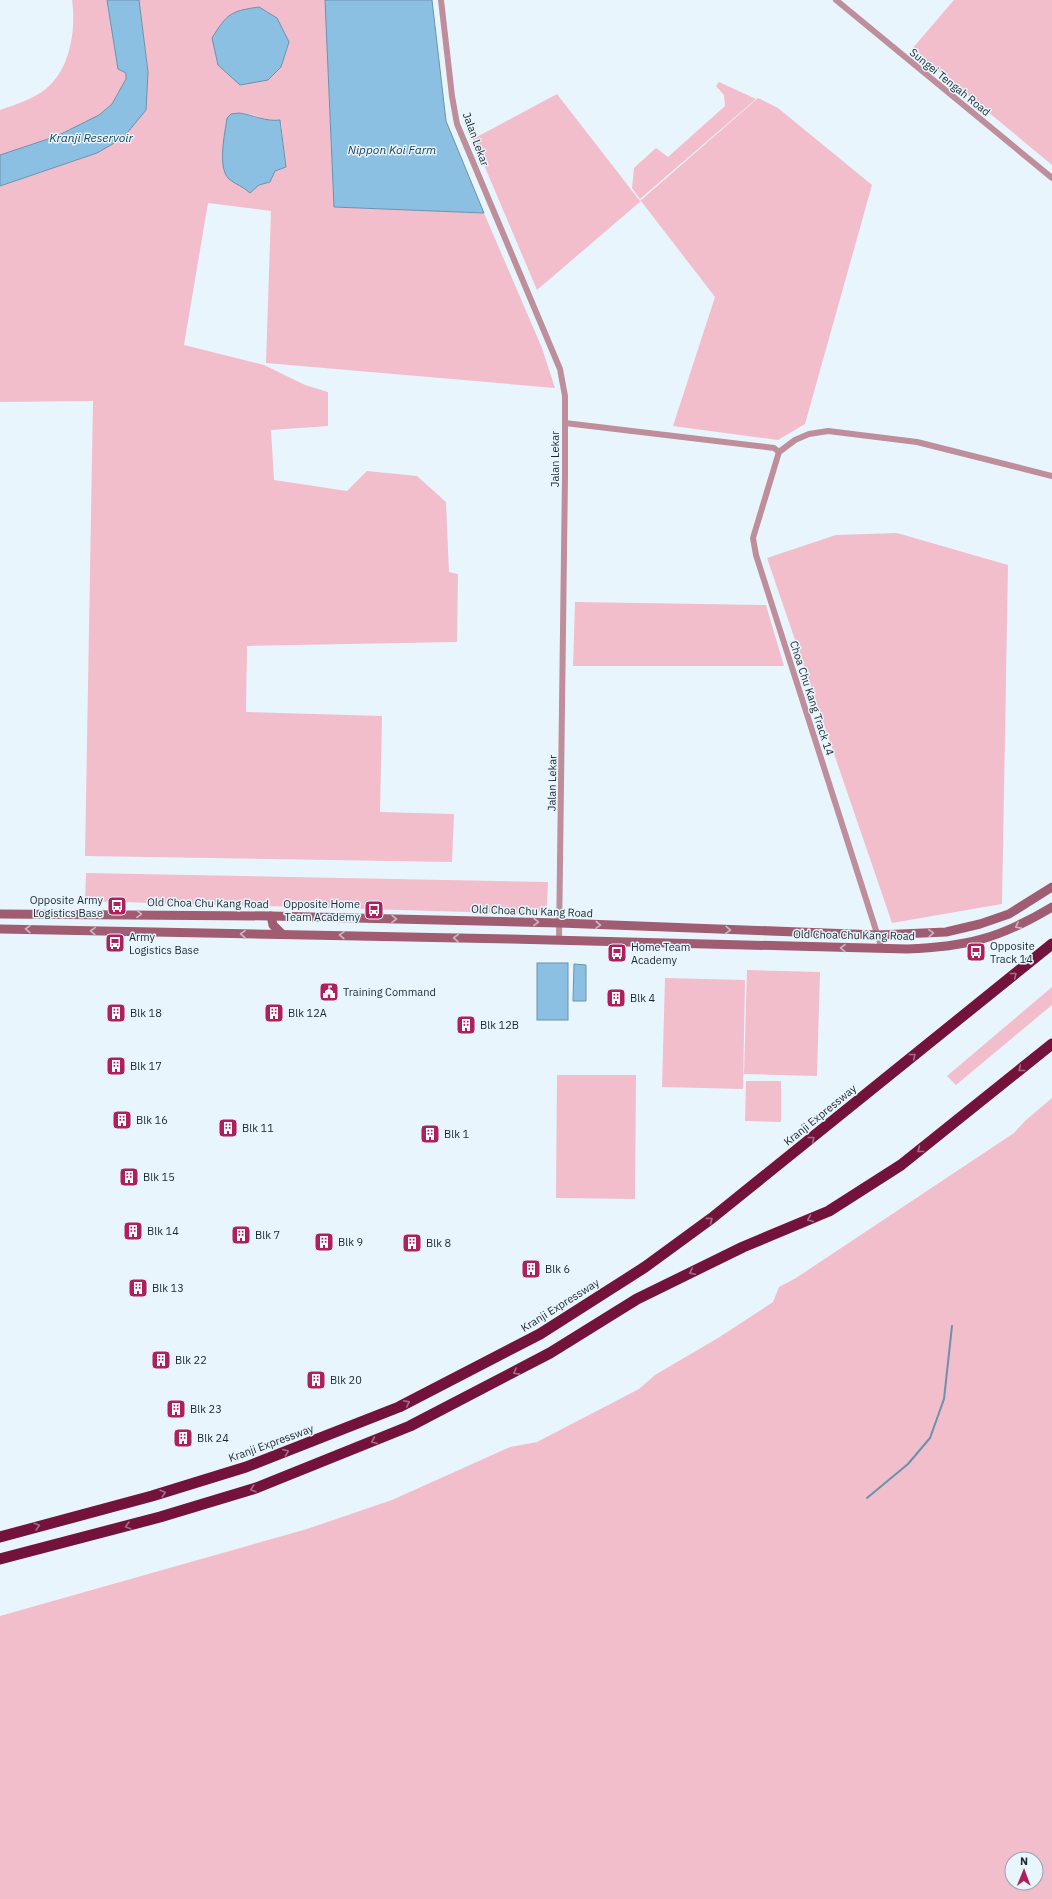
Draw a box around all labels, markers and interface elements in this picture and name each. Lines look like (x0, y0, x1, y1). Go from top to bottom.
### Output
street label: Sungei Tengah Road (907, 45, 993, 119)
street label: Jalan Lekar (460, 110, 492, 168)
water label: Kranji Reservoir (49, 130, 133, 145)
water label: Nippon Koi Farm (348, 142, 436, 157)
street label: Jalan Lekar (548, 431, 562, 487)
street label: Choa Chu Kang Track 14 (787, 639, 837, 757)
street label: Jalan Lekar (545, 755, 559, 811)
place label: Opposite Army Logistics Base (30, 893, 104, 920)
bus stop icon: Opposite Army Logistics Base (106, 895, 128, 917)
street label: Old Choa Chu Kang Road (147, 895, 269, 911)
place label: Opposite Home Team Academy (283, 897, 361, 924)
bus stop icon: Opposite Home Team Academy (363, 899, 385, 921)
street label: Old Choa Chu Kang Road (471, 902, 593, 920)
one-way arrow (136, 910, 142, 918)
one-way arrow (391, 915, 397, 923)
one-way arrow (533, 918, 539, 927)
one-way arrow (595, 921, 601, 930)
one-way arrow (1015, 922, 1022, 929)
one-way arrow (25, 925, 31, 934)
one-way arrow (725, 926, 731, 935)
one-way arrow (90, 927, 96, 935)
street label: Old Choa Chu Kang Road (793, 927, 915, 943)
one-way arrow (928, 928, 934, 937)
one-way arrow (240, 929, 246, 938)
place label: Army Logistics Base (129, 930, 199, 957)
one-way arrow (339, 931, 345, 940)
bus stop icon: Army Logistics Base (104, 932, 126, 954)
one-way arrow (453, 934, 459, 942)
place label: Opposite Track 14 (990, 939, 1035, 966)
place label: Home Team Academy (631, 940, 690, 967)
bus stop icon: Opposite Track 14 (965, 941, 987, 963)
bus stop icon: Home Team Academy (606, 942, 628, 964)
one-way arrow (840, 943, 846, 952)
one-way arrow (1010, 972, 1017, 979)
public building icon: Training Command (318, 981, 340, 1003)
place label: Training Command (343, 985, 436, 999)
building icon: Blk 4 (605, 987, 627, 1009)
place label: Blk 4 (630, 991, 656, 1005)
building icon: Blk 18 (105, 1002, 127, 1024)
building icon: Blk 12A (263, 1002, 285, 1024)
place label: Blk 18 (130, 1006, 162, 1020)
place label: Blk 12A (288, 1006, 327, 1020)
building icon: Blk 12B (455, 1014, 477, 1036)
place label: Blk 12B (480, 1018, 519, 1032)
one-way arrow (908, 1054, 915, 1061)
building icon: Blk 17 (105, 1055, 127, 1077)
place label: Blk 17 (130, 1059, 162, 1073)
one-way arrow (1019, 1064, 1026, 1071)
street label: Kranji Expressway (781, 1081, 860, 1149)
building icon: Blk 16 (111, 1109, 133, 1131)
place label: Blk 16 (136, 1113, 168, 1127)
building icon: Blk 11 (217, 1117, 239, 1139)
place label: Blk 11 (242, 1121, 274, 1135)
building icon: Blk 1 (419, 1123, 441, 1145)
place label: Blk 1 (444, 1127, 470, 1141)
one-way arrow (807, 1136, 815, 1143)
one-way arrow (917, 1145, 924, 1152)
building icon: Blk 15 (118, 1166, 140, 1188)
place label: Blk 15 (143, 1170, 175, 1184)
one-way arrow (807, 1214, 814, 1222)
one-way arrow (706, 1217, 713, 1224)
building icon: Blk 14 (122, 1220, 144, 1242)
place label: Blk 14 (147, 1224, 179, 1238)
building icon: Blk 7 (230, 1224, 252, 1246)
place label: Blk 7 (255, 1228, 280, 1242)
building icon: Blk 9 (313, 1231, 335, 1253)
building icon: Blk 8 (401, 1232, 423, 1254)
place label: Blk 9 (338, 1235, 363, 1249)
place label: Blk 8 (426, 1236, 451, 1250)
building icon: Blk 6 (520, 1258, 542, 1280)
place label: Blk 6 (545, 1262, 570, 1276)
one-way arrow (688, 1267, 696, 1275)
street label: Kranji Expressway (518, 1275, 602, 1335)
building icon: Blk 13 (127, 1277, 149, 1299)
place label: Blk 13 (152, 1281, 184, 1295)
building icon: Blk 22 (150, 1349, 172, 1371)
place label: Blk 22 (175, 1353, 207, 1367)
one-way arrow (512, 1367, 520, 1374)
building icon: Blk 20 (305, 1369, 327, 1391)
place label: Blk 20 (330, 1373, 362, 1387)
building icon: Blk 23 (165, 1398, 187, 1420)
one-way arrow (402, 1400, 410, 1408)
place label: Blk 23 (190, 1402, 222, 1416)
street label: Kranji Expressway (226, 1421, 316, 1465)
building icon: Blk 24 (172, 1427, 194, 1449)
place label: Blk 24 (197, 1431, 229, 1445)
one-way arrow (370, 1436, 378, 1444)
one-way arrow (283, 1448, 290, 1456)
one-way arrow (249, 1484, 256, 1493)
one-way arrow (159, 1489, 166, 1498)
one-way arrow (125, 1521, 132, 1530)
one-way arrow (34, 1523, 41, 1531)
north arrow (1004, 1851, 1044, 1891)
text: N (1020, 1854, 1028, 1868)

